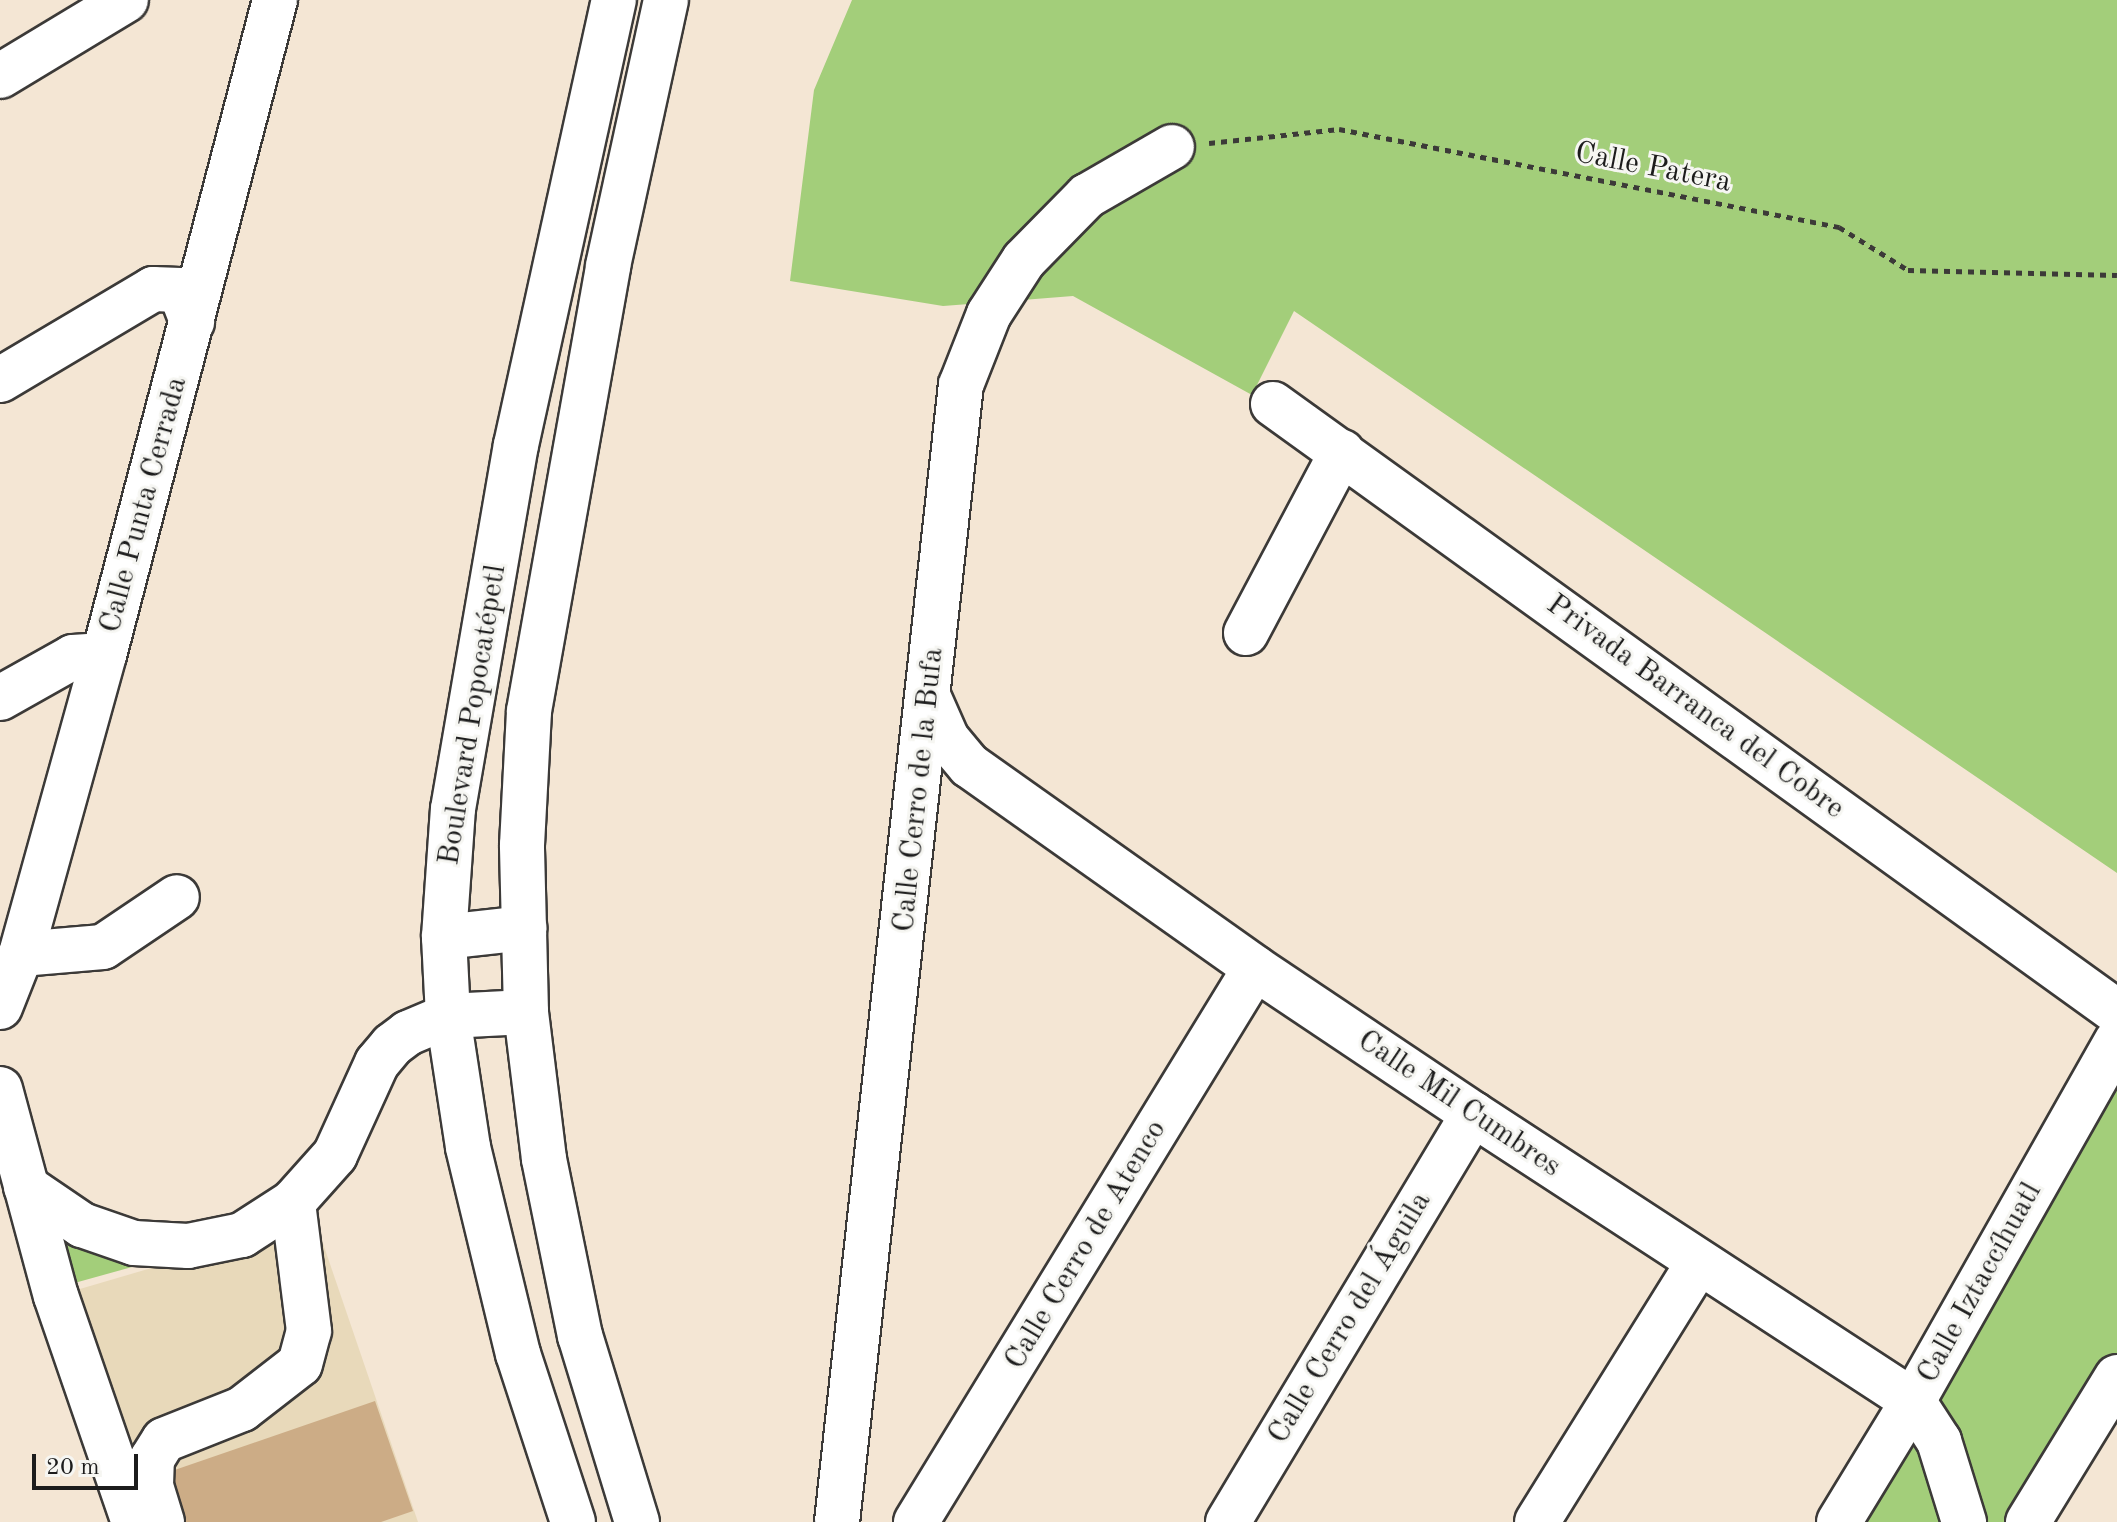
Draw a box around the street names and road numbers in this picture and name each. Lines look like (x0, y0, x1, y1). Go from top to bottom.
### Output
street label: Calle Patera (1572, 135, 1734, 201)
street label: Calle Punta Cerrada (93, 373, 195, 637)
street label: Boulevard Popocatépetl (431, 562, 515, 868)
street label: Privada Barranca del Cobre (1539, 587, 1851, 827)
street label: Calle Cerro de la Bufa (886, 646, 952, 934)
street label: Calle Mil Cumbres (1350, 1023, 1568, 1185)
street label: Calle Cerro de Atenco (997, 1114, 1175, 1376)
street label: Calle Iztaccíhuatl (1910, 1176, 2050, 1390)
street label: Calle Cerro del Águila (1261, 1186, 1439, 1450)

